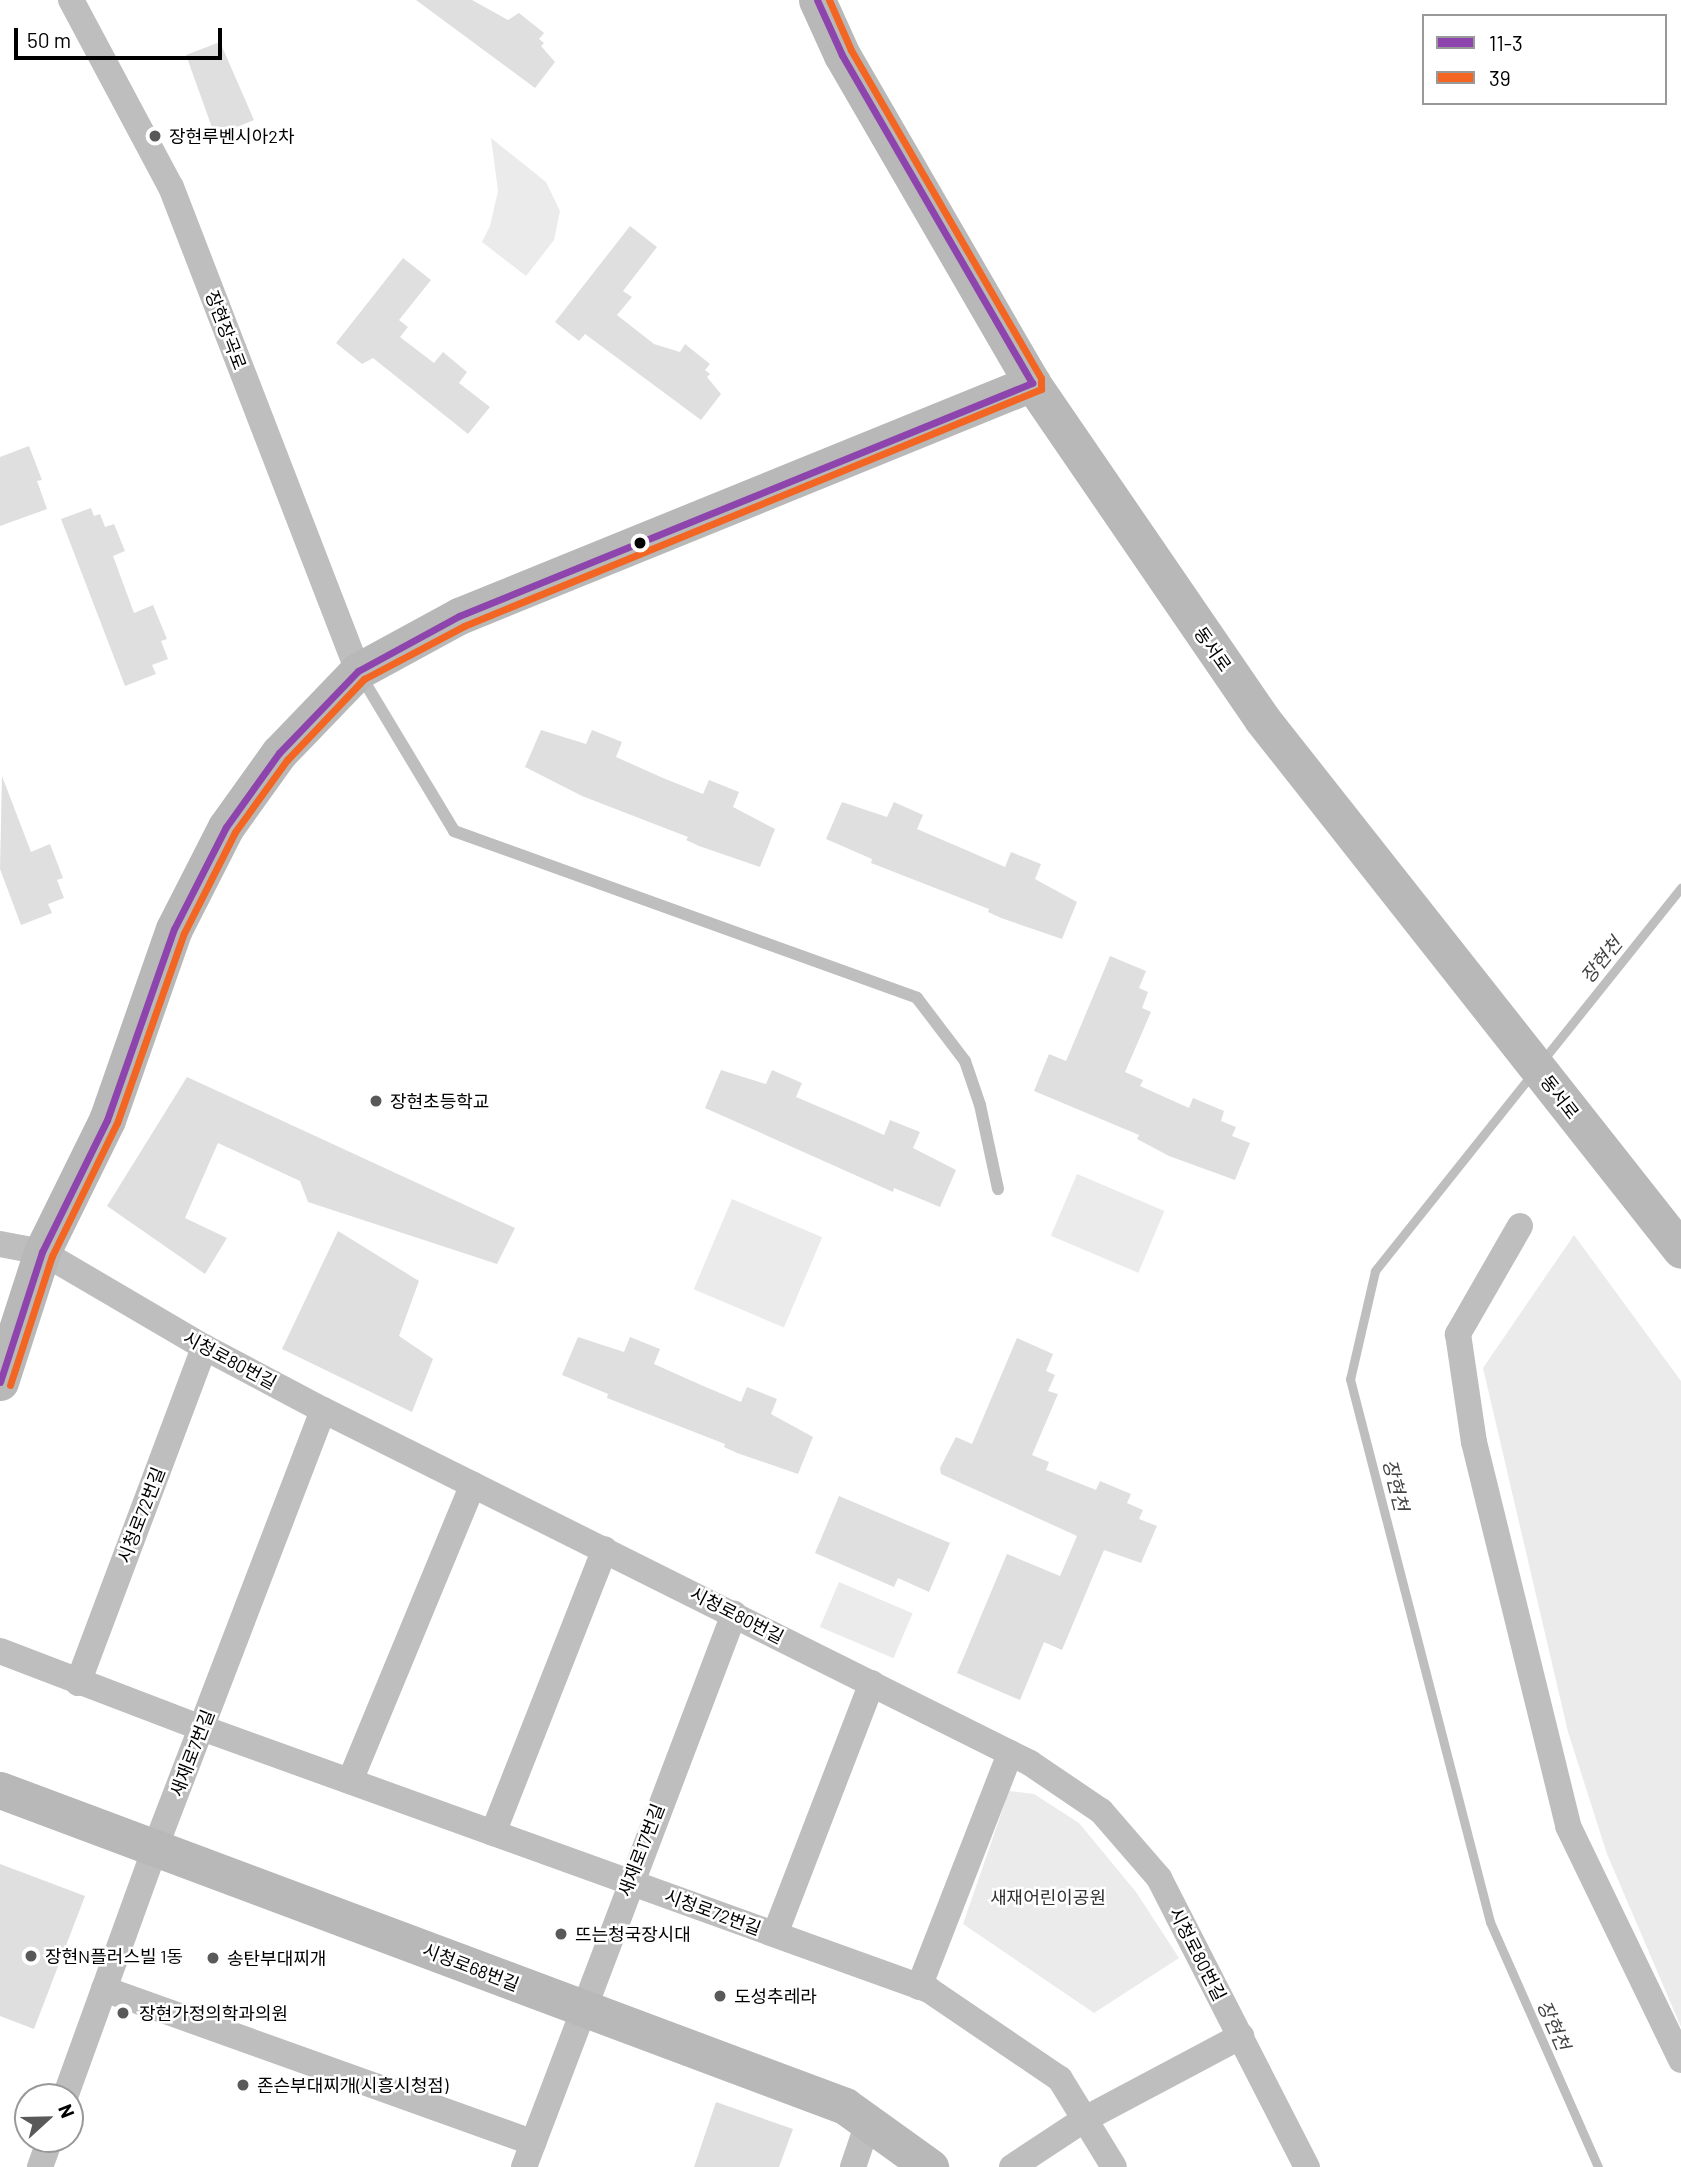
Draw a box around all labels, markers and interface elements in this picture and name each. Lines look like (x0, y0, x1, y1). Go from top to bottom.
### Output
scale bar (18, 14, 226, 58)
legend (1422, 14, 1667, 105)
text: 50 m (27, 27, 71, 52)
text: 11-3 (1489, 30, 1523, 55)
text: 39 (1489, 65, 1511, 90)
place label: 장현루벤시아2차 (169, 125, 295, 147)
marker: 장현루벤시아2차 (147, 128, 163, 144)
street label: 장현장곡로 (201, 287, 251, 373)
unlabelled marker (633, 536, 647, 550)
street label: 동서로 (1190, 622, 1236, 676)
water label: 장현천 (1576, 932, 1626, 988)
street label: 동서로 (1536, 1071, 1584, 1123)
place label: 장현초등학교 (390, 1090, 489, 1112)
marker: 장현초등학교 (368, 1093, 384, 1109)
street label: 시청로80번길 (180, 1326, 280, 1394)
water label: 장현천 (1379, 1457, 1413, 1513)
street label: 시청로72번길 (113, 1464, 169, 1566)
street label: 시청로80번길 (687, 1582, 787, 1648)
street label: 새재로7번길 (166, 1707, 218, 1799)
street label: 새재로17번길 (613, 1801, 669, 1899)
street label: 시청로72번길 (662, 1885, 764, 1939)
park label: 새재어린이공원 (990, 1886, 1106, 1908)
street label: 시청로80번길 (1165, 1904, 1231, 2004)
place label: 뜨는청국장시대 (575, 1923, 691, 1945)
marker: 뜨는청국장시대 (553, 1926, 569, 1942)
street label: 시청로68번길 (420, 1939, 522, 1995)
place label: 장현N플러스빌 1동 (45, 1945, 183, 1967)
place label: 송탄부대찌개 (227, 1947, 326, 1969)
marker: 장현N플러스빌 1동 (23, 1948, 39, 1964)
marker: 송탄부대찌개 (205, 1950, 221, 1966)
place label: 도성추레라 (734, 1985, 817, 2007)
marker: 도성추레라 (712, 1988, 728, 2004)
water label: 장현천 (1533, 1996, 1575, 2054)
place label: 장현가정의학과의원 (139, 2002, 288, 2024)
marker: 장현가정의학과의원 (113, 2003, 133, 2023)
place label: 존슨부대찌개(시흥시청점) (257, 2074, 449, 2096)
marker: 존슨부대찌개(시흥시청점) (235, 2077, 251, 2093)
north arrow (14, 2083, 84, 2153)
text: N (54, 2101, 80, 2121)

